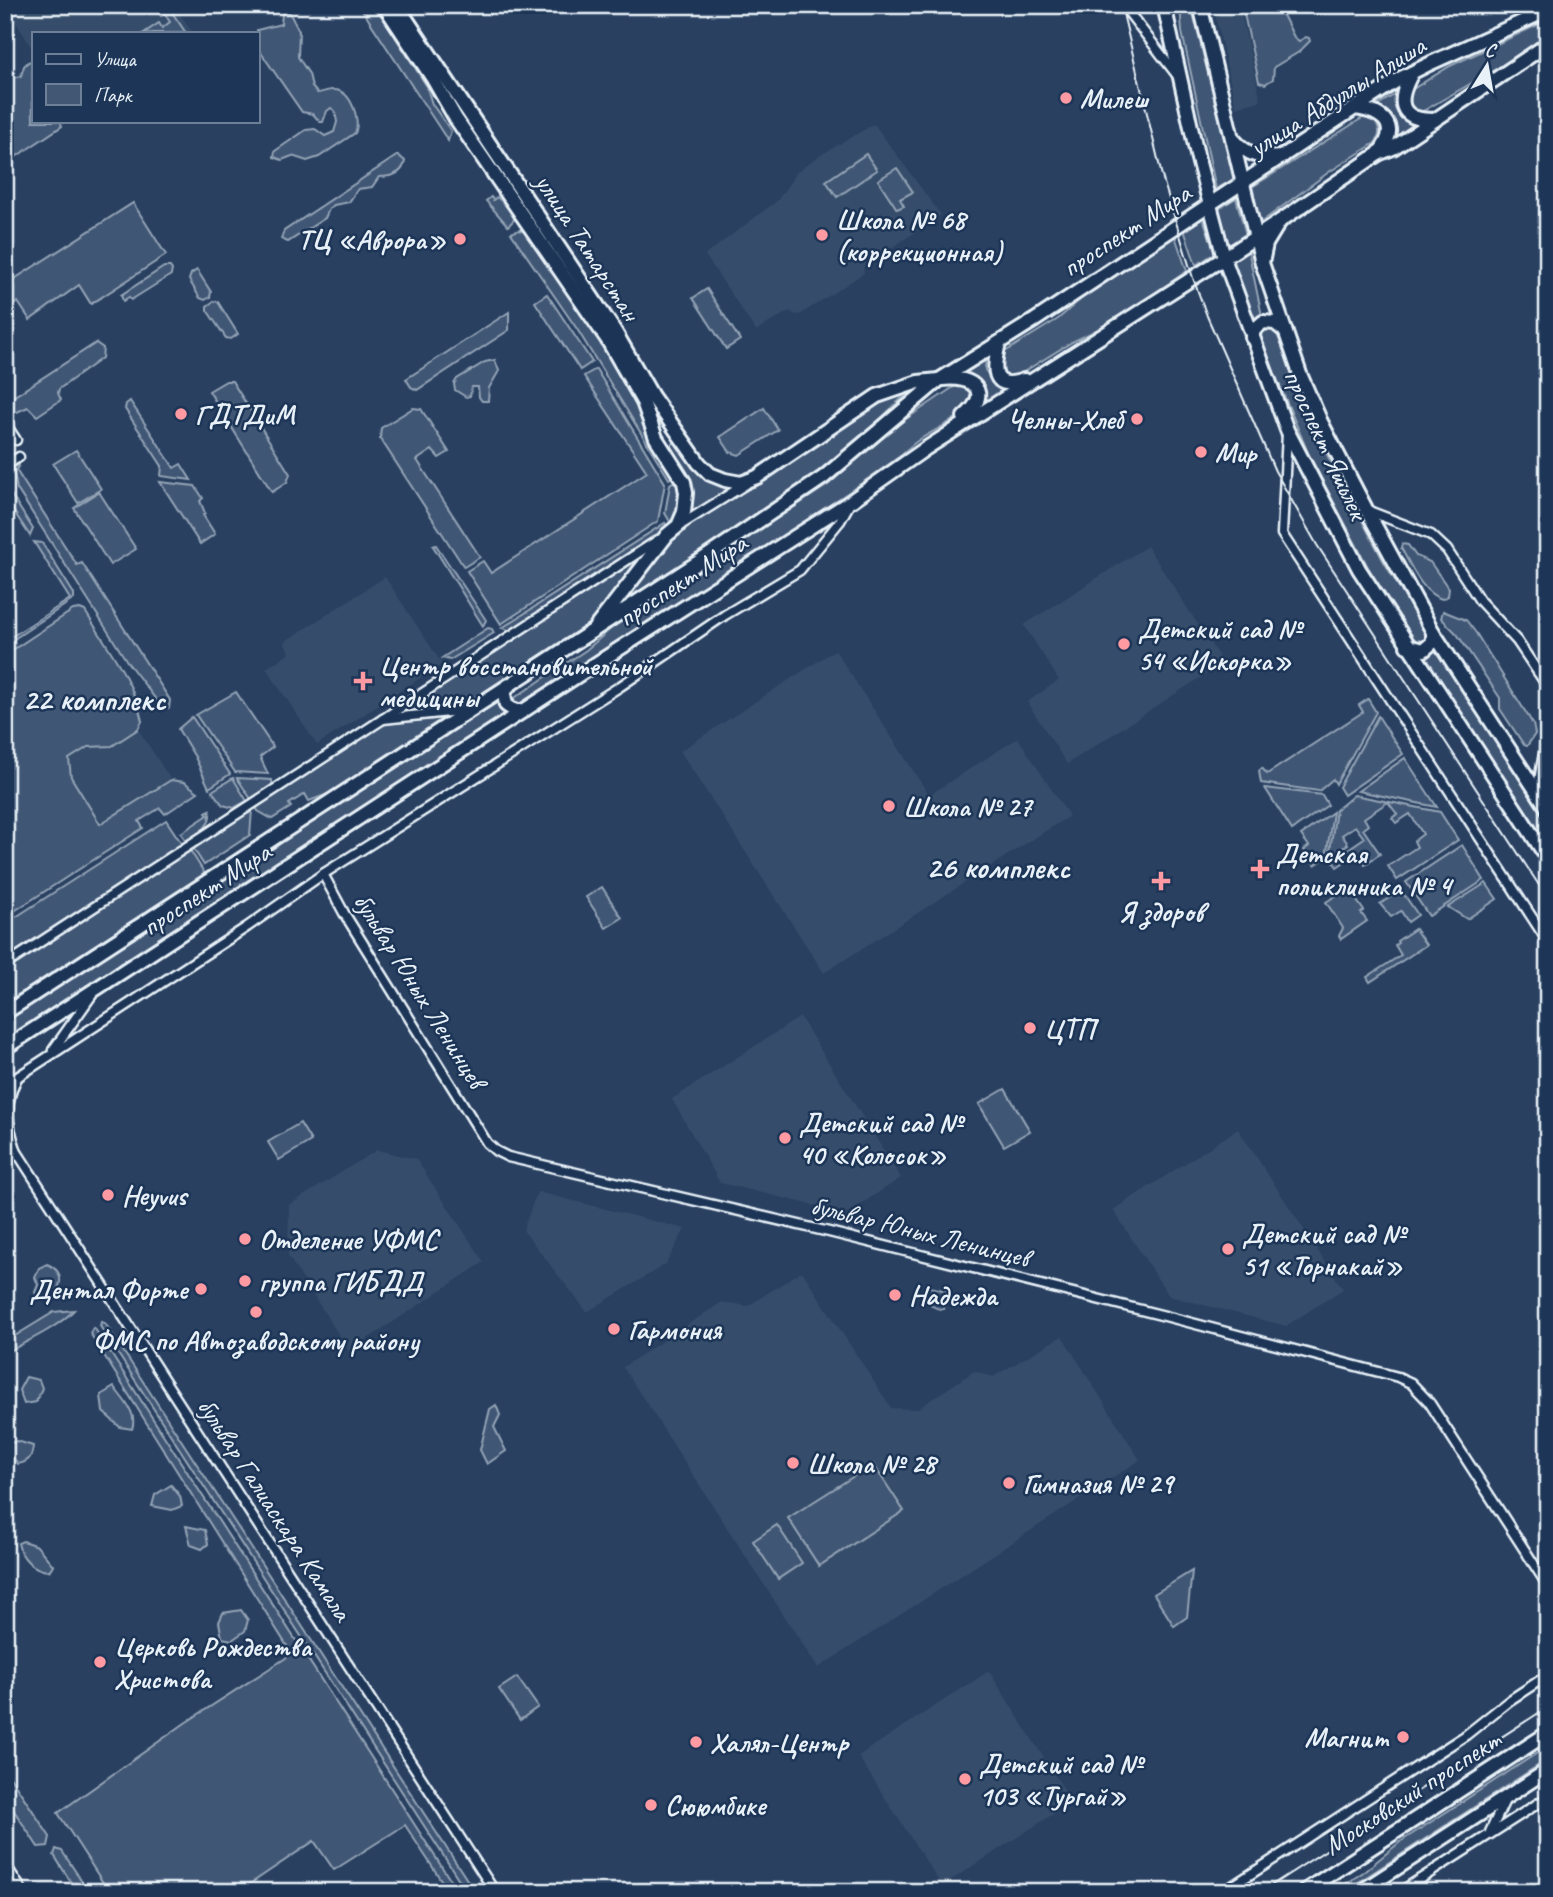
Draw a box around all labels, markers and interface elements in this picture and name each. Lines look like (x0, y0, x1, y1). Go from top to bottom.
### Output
street label: улица Абдуллы Алиша (1241, 27, 1433, 165)
legend (32, 32, 259, 122)
north arrow (1452, 32, 1522, 102)
text: С (1483, 38, 1500, 63)
text: Улица (94, 46, 137, 72)
place label: Милеш (1080, 81, 1150, 116)
text: Парк (94, 82, 134, 108)
marker: Милеш (1058, 90, 1074, 106)
street label: улица Татарстан (526, 165, 650, 329)
street label: проспект Мира (1055, 174, 1199, 285)
place label: Школа № 68 (коррекционная) (836, 202, 1004, 269)
place label: ТЦ «Аврора» (298, 222, 446, 257)
marker: Школа № 68 (коррекционная) (814, 227, 830, 243)
marker: ТЦ «Аврора» (452, 231, 468, 247)
street label: проспект Яшьлек (1276, 363, 1377, 527)
place label: ГДТДиМ (195, 397, 296, 432)
place label: Челны-Хлеб (1007, 402, 1127, 437)
marker: ГДТДиМ (173, 406, 189, 422)
marker: Челны-Хлеб (1129, 411, 1145, 427)
place label: Мир (1215, 435, 1258, 470)
marker: Мир (1193, 444, 1209, 460)
street label: проспект Мира (611, 524, 755, 635)
place label: Детский сад № 54 «Искорка» (1138, 611, 1305, 678)
marker: Детский сад № 54 «Искорка» (1116, 636, 1132, 652)
place label: Центр восстановительной медицины (379, 648, 654, 715)
marker: Центр восстановительной медицины (353, 671, 373, 691)
district label: 22 комплекс (22, 679, 167, 720)
place label: Школа № 27 (903, 789, 1034, 824)
marker: Школа № 27 (881, 798, 897, 814)
street label: проспект Мира (135, 833, 279, 944)
place label: Детская поликлиника № 4 (1276, 836, 1455, 903)
district label: 26 комплекс (926, 847, 1071, 888)
marker: Детская поликлиника № 4 (1250, 859, 1270, 879)
marker: Я здоров (1151, 871, 1171, 891)
street label: бульвар Юных Ленинцев (346, 886, 497, 1098)
place label: Я здоров (1118, 894, 1210, 930)
place label: ЦТП (1044, 1011, 1099, 1046)
marker: ЦТП (1022, 1020, 1038, 1036)
place label: Детский сад № 40 «Колосок» (799, 1105, 966, 1172)
marker: Детский сад № 40 «Колосок» (777, 1130, 793, 1146)
place label: Heyvus (122, 1178, 190, 1213)
marker: Heyvus (100, 1187, 116, 1203)
street label: бульвар Юных Ленинцев (807, 1187, 1038, 1276)
place label: Детский сад № 51 «Торнакай» (1242, 1216, 1409, 1283)
place label: Отделение УФМС (259, 1222, 441, 1257)
marker: Отделение УФМС (237, 1231, 253, 1247)
marker: Детский сад № 51 «Торнакай» (1220, 1241, 1236, 1257)
place label: группа ГИБДД (259, 1264, 425, 1299)
place label: Дентал Форте (29, 1272, 190, 1307)
marker: группа ГИБДД (237, 1273, 253, 1289)
place label: Надежда (909, 1278, 999, 1313)
marker: Дентал Форте (193, 1281, 209, 1297)
marker: Надежда (887, 1287, 903, 1303)
marker: ФМС по Автозаводскому району (248, 1304, 264, 1320)
place label: Гармония (628, 1312, 723, 1347)
marker: Гармония (606, 1321, 622, 1337)
place label: ФМС по Автозаводскому району (93, 1323, 421, 1359)
street label: бульвар Галиаскара Камала (190, 1391, 361, 1629)
place label: Школа № 28 (807, 1446, 939, 1481)
marker: Школа № 28 (785, 1455, 801, 1471)
place label: Гимназия № 29 (1023, 1466, 1176, 1501)
marker: Гимназия № 29 (1001, 1475, 1017, 1491)
place label: Церковь Рождества Христова (114, 1629, 313, 1696)
marker: Церковь Рождества Христова (92, 1654, 108, 1670)
place label: Магнит (1304, 1720, 1390, 1755)
street label: Московский проспект (1317, 1721, 1509, 1862)
place label: Халял-Центр (710, 1725, 851, 1760)
marker: Магнит (1395, 1729, 1411, 1745)
marker: Халял-Центр (688, 1734, 704, 1750)
place label: Детский сад № 103 «Тургай» (979, 1746, 1146, 1813)
marker: Детский сад № 103 «Тургай» (957, 1771, 973, 1787)
place label: Сююмбике (665, 1788, 768, 1823)
marker: Сююмбике (643, 1797, 659, 1813)

